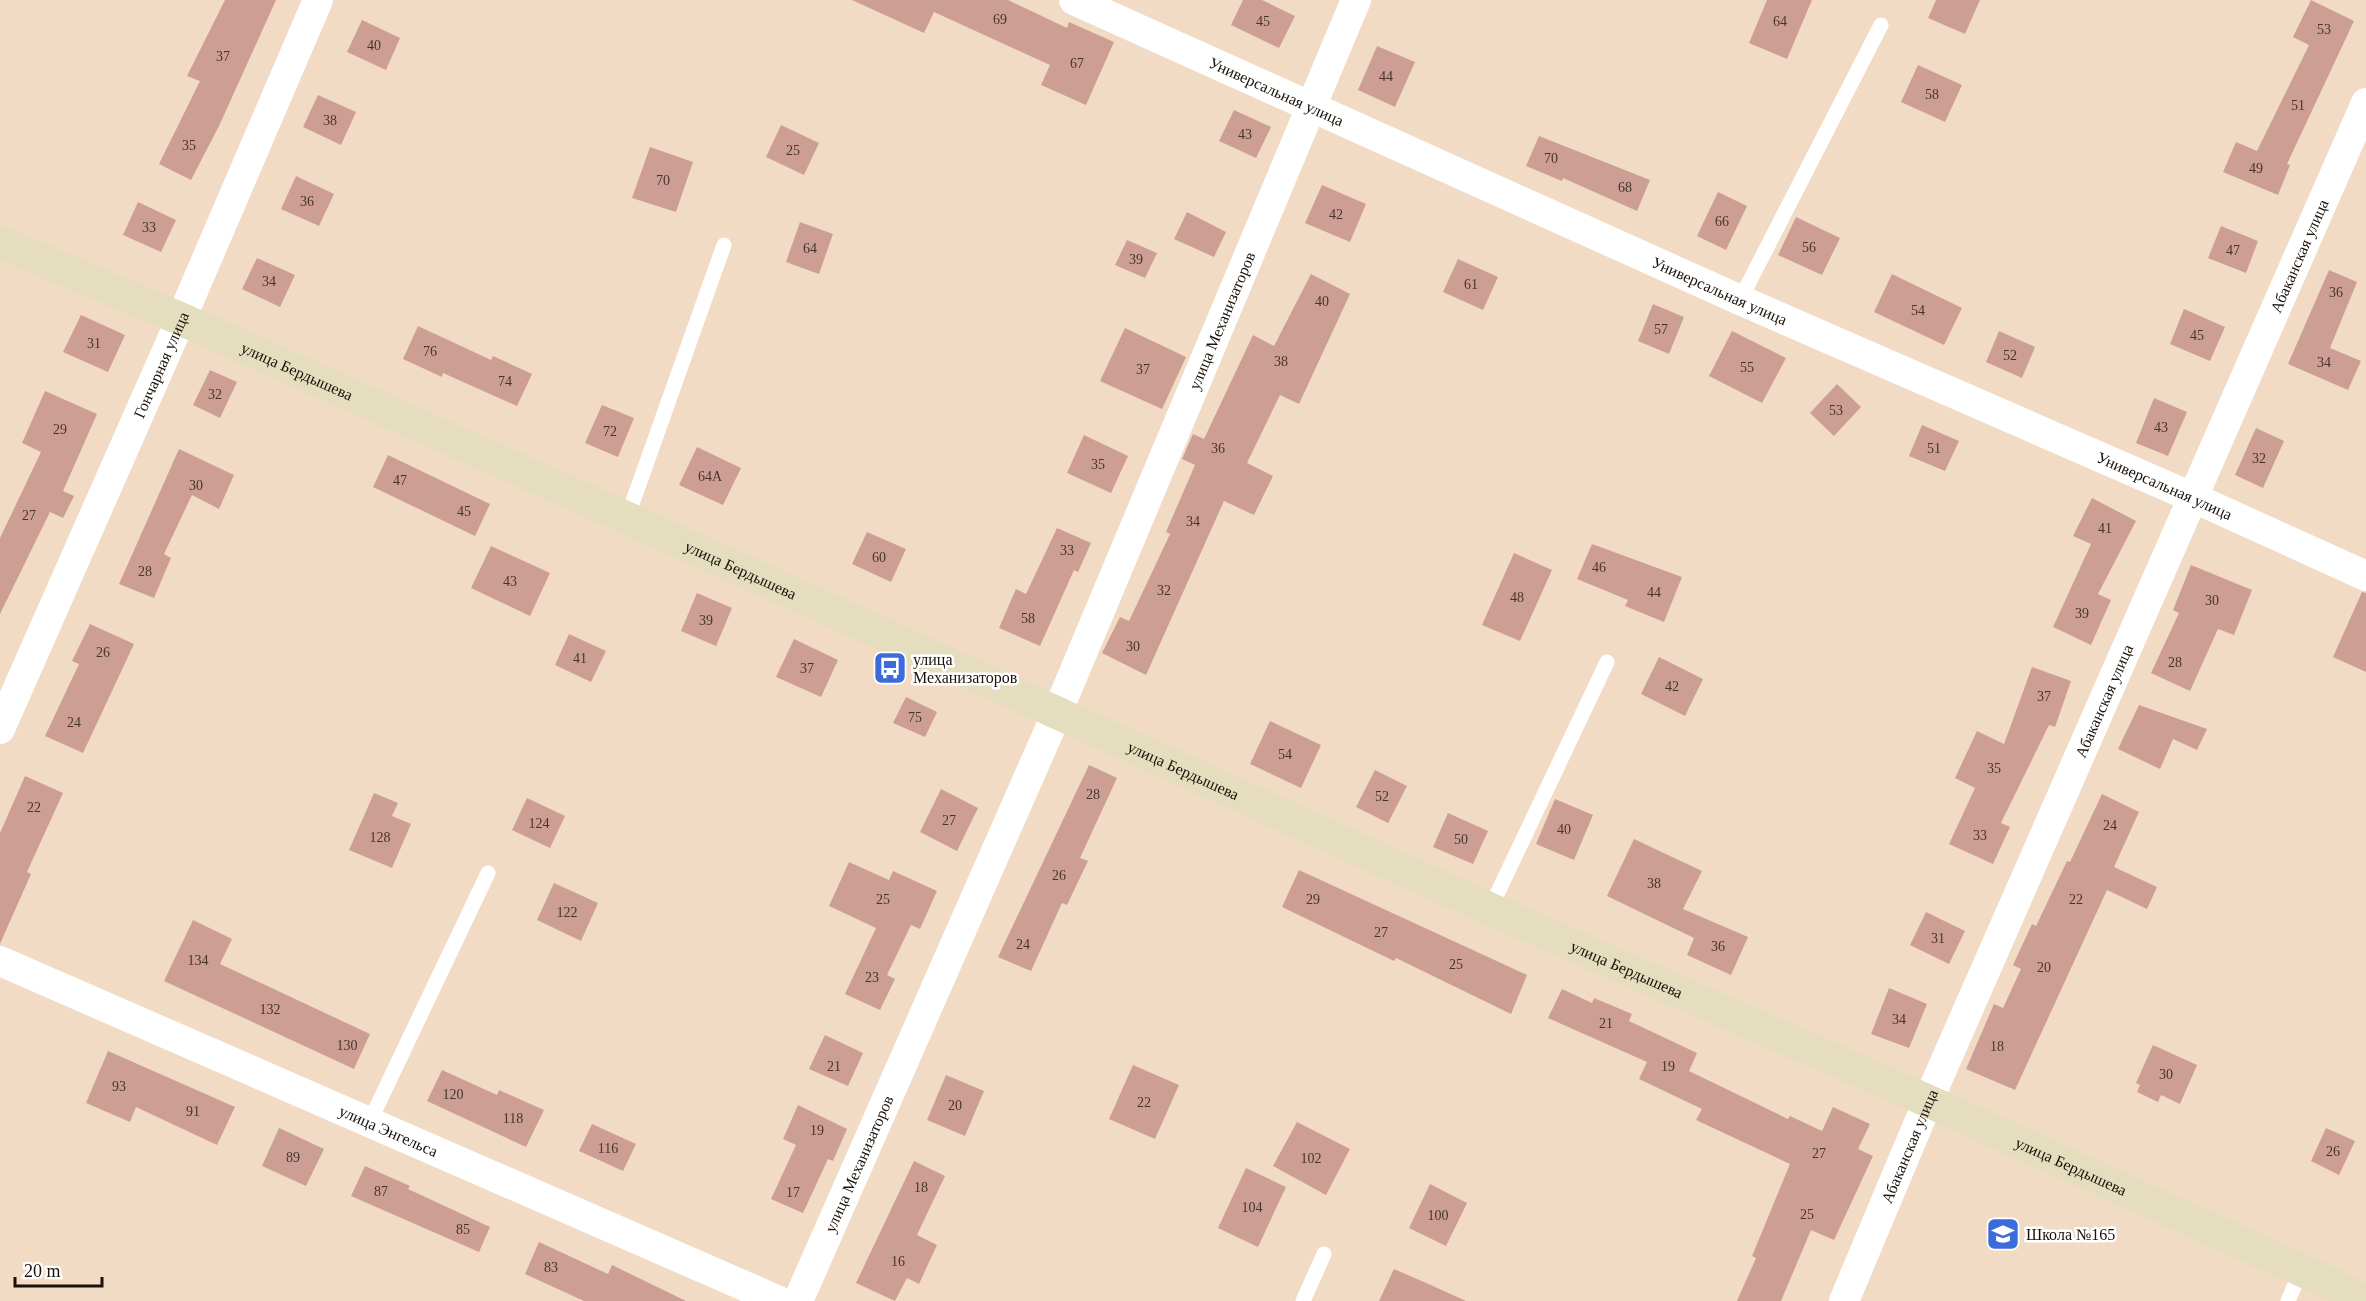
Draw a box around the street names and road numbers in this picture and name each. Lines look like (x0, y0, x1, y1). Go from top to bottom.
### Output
street label: Универсальная улица (1206, 54, 1346, 129)
street label: Абаканская улица (2267, 197, 2332, 315)
street label: улица Механизаторов (1186, 249, 1259, 393)
street label: Универсальная улица (1649, 254, 1790, 328)
street label: Гончарная улица (130, 310, 192, 421)
street label: улица Бердышева (238, 339, 355, 404)
street label: Универсальная улица (2094, 449, 2235, 523)
street label: улица Бердышева (682, 537, 799, 603)
street label: Абаканская улица (2072, 642, 2136, 760)
street label: улица Бердышева (1125, 738, 1242, 803)
street label: улица Бердышева (1568, 938, 1685, 1001)
street label: Абаканская улица (1878, 1087, 1941, 1206)
street label: улица Механизаторов (821, 1092, 897, 1235)
street label: улица Энгельса (336, 1102, 440, 1160)
street label: улица Бердышева (2012, 1134, 2129, 1199)

